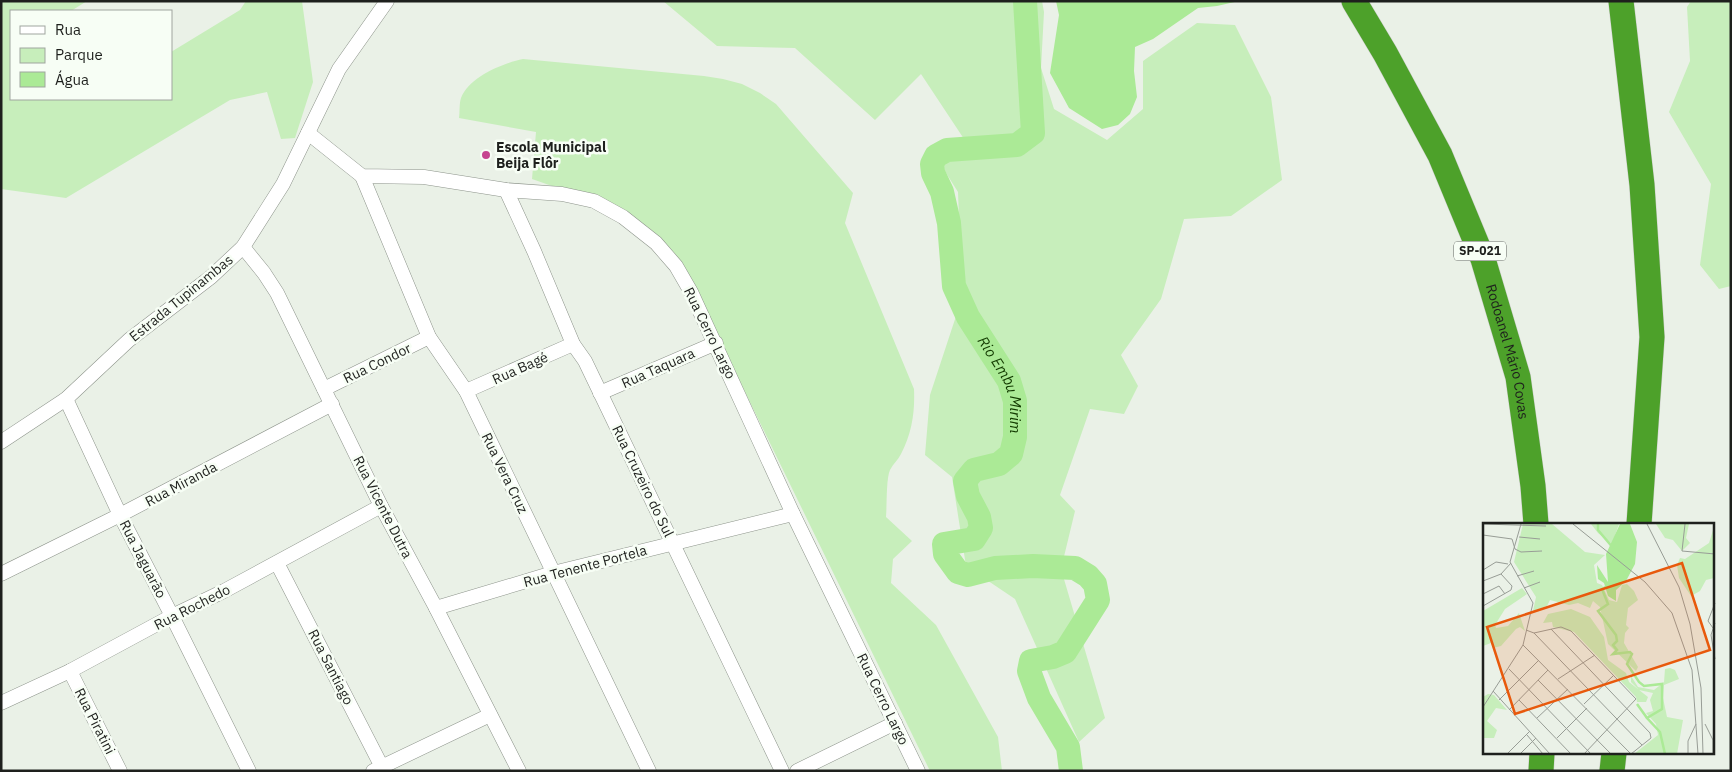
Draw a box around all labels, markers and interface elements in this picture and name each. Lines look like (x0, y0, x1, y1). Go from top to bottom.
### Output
legend (10, 10, 172, 100)
text: Rua (55, 20, 81, 39)
text: Parque (55, 45, 103, 64)
text: Água (55, 70, 89, 89)
place label: Escola Municipal Beija Flôr (496, 138, 606, 172)
marker: Escola Municipal Beija Flôr (480, 149, 492, 161)
road number: SP-021 (1454, 242, 1506, 260)
street label: Estrada Tupinambas (126, 251, 237, 345)
street label: Rodoanel Mário Covas (1482, 282, 1533, 420)
street label: Rua Cerro Largo (680, 284, 740, 382)
water label: Rio Embu Mirim (974, 332, 1025, 434)
street label: Rua Condor (340, 339, 414, 387)
street label: Rua Taquara (619, 344, 698, 392)
street label: Rua Bagé (489, 348, 551, 388)
street label: Rua Cruzeiro do Sul (608, 422, 678, 540)
street label: Rua Vera Cruz (478, 430, 533, 517)
street label: Rua Vicente Dutra (349, 453, 417, 562)
street label: Rua Miranda (142, 457, 220, 510)
street label: Rua Jaguarão (116, 517, 170, 601)
inset map (1483, 523, 1714, 754)
street label: Rua Tenente Portela (521, 541, 649, 591)
street label: Rua Rochedo (151, 580, 233, 634)
street label: Rua Santiago (304, 626, 358, 708)
street label: Rua Cerro Largo (853, 650, 913, 748)
street label: Rua Piratini (71, 685, 119, 757)

